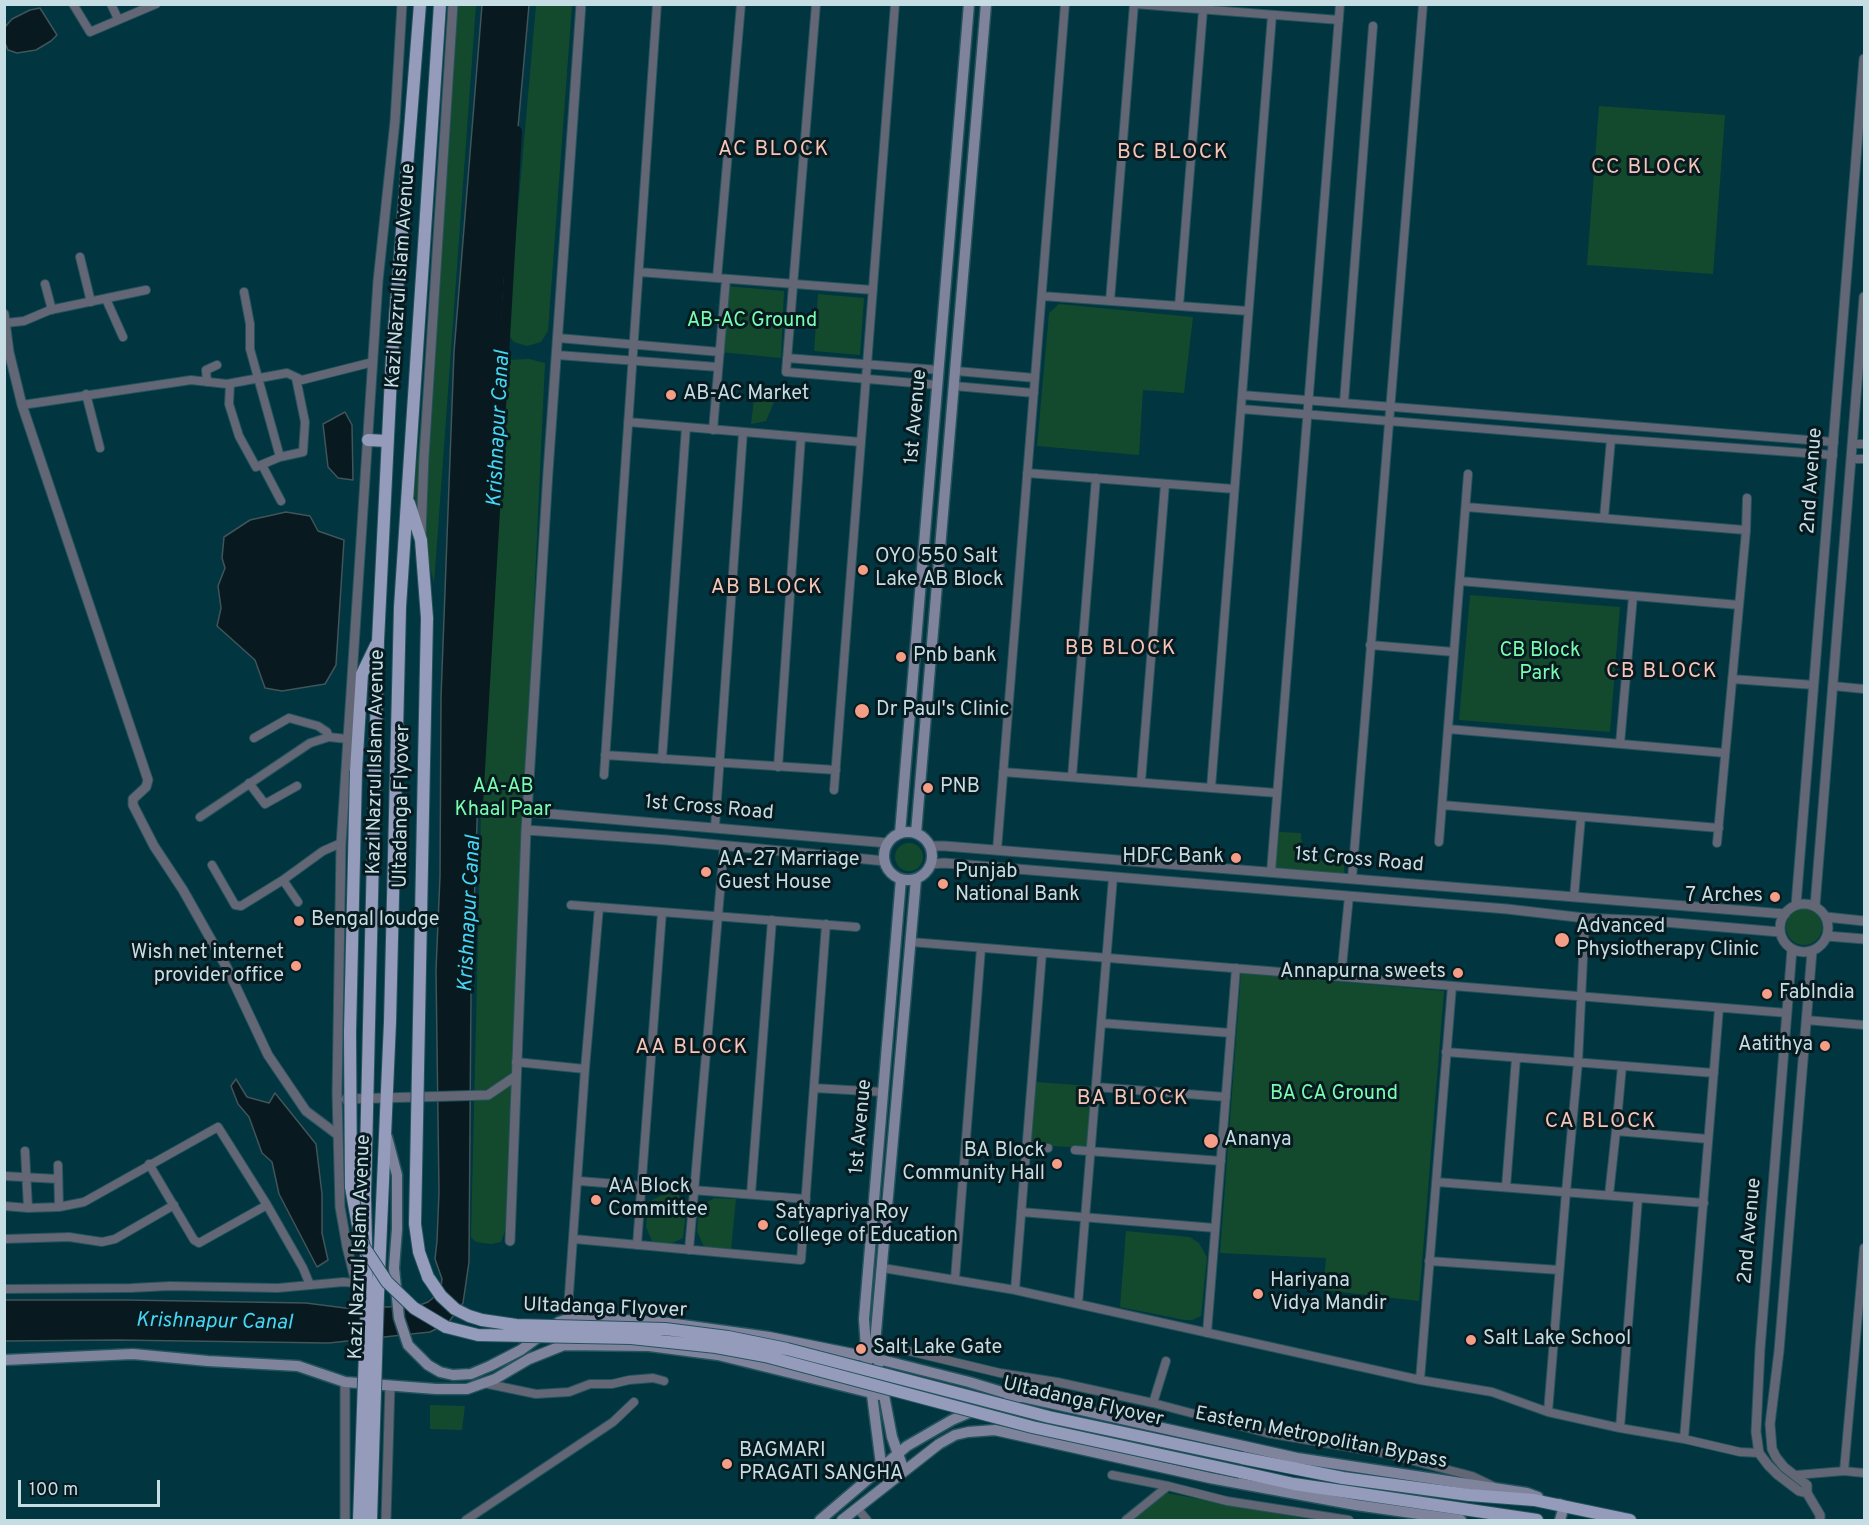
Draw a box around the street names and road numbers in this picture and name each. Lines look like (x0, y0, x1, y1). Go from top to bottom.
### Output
street label: Kazi Nazrul Islam Avenue (382, 163, 422, 389)
street label: 1st Avenue (901, 368, 933, 466)
street label: 2nd Avenue (1797, 427, 1829, 535)
street label: Kazi Nazrul Islam Avenue (363, 649, 391, 875)
street label: Ultadanga Flyover (390, 724, 416, 888)
street label: 1st Cross Road (643, 791, 775, 827)
street label: 1st Cross Road (1293, 843, 1425, 879)
street label: 1st Avenue (846, 1078, 878, 1176)
street label: Kazi Nazrul Islam Avenue (345, 1134, 377, 1360)
street label: 2nd Avenue (1734, 1177, 1768, 1285)
street label: Ultadanga Flyover (522, 1294, 688, 1324)
street label: Ultadanga Flyover (1000, 1373, 1166, 1433)
street label: Eastern Metropolitan Bypass (1193, 1403, 1449, 1475)

